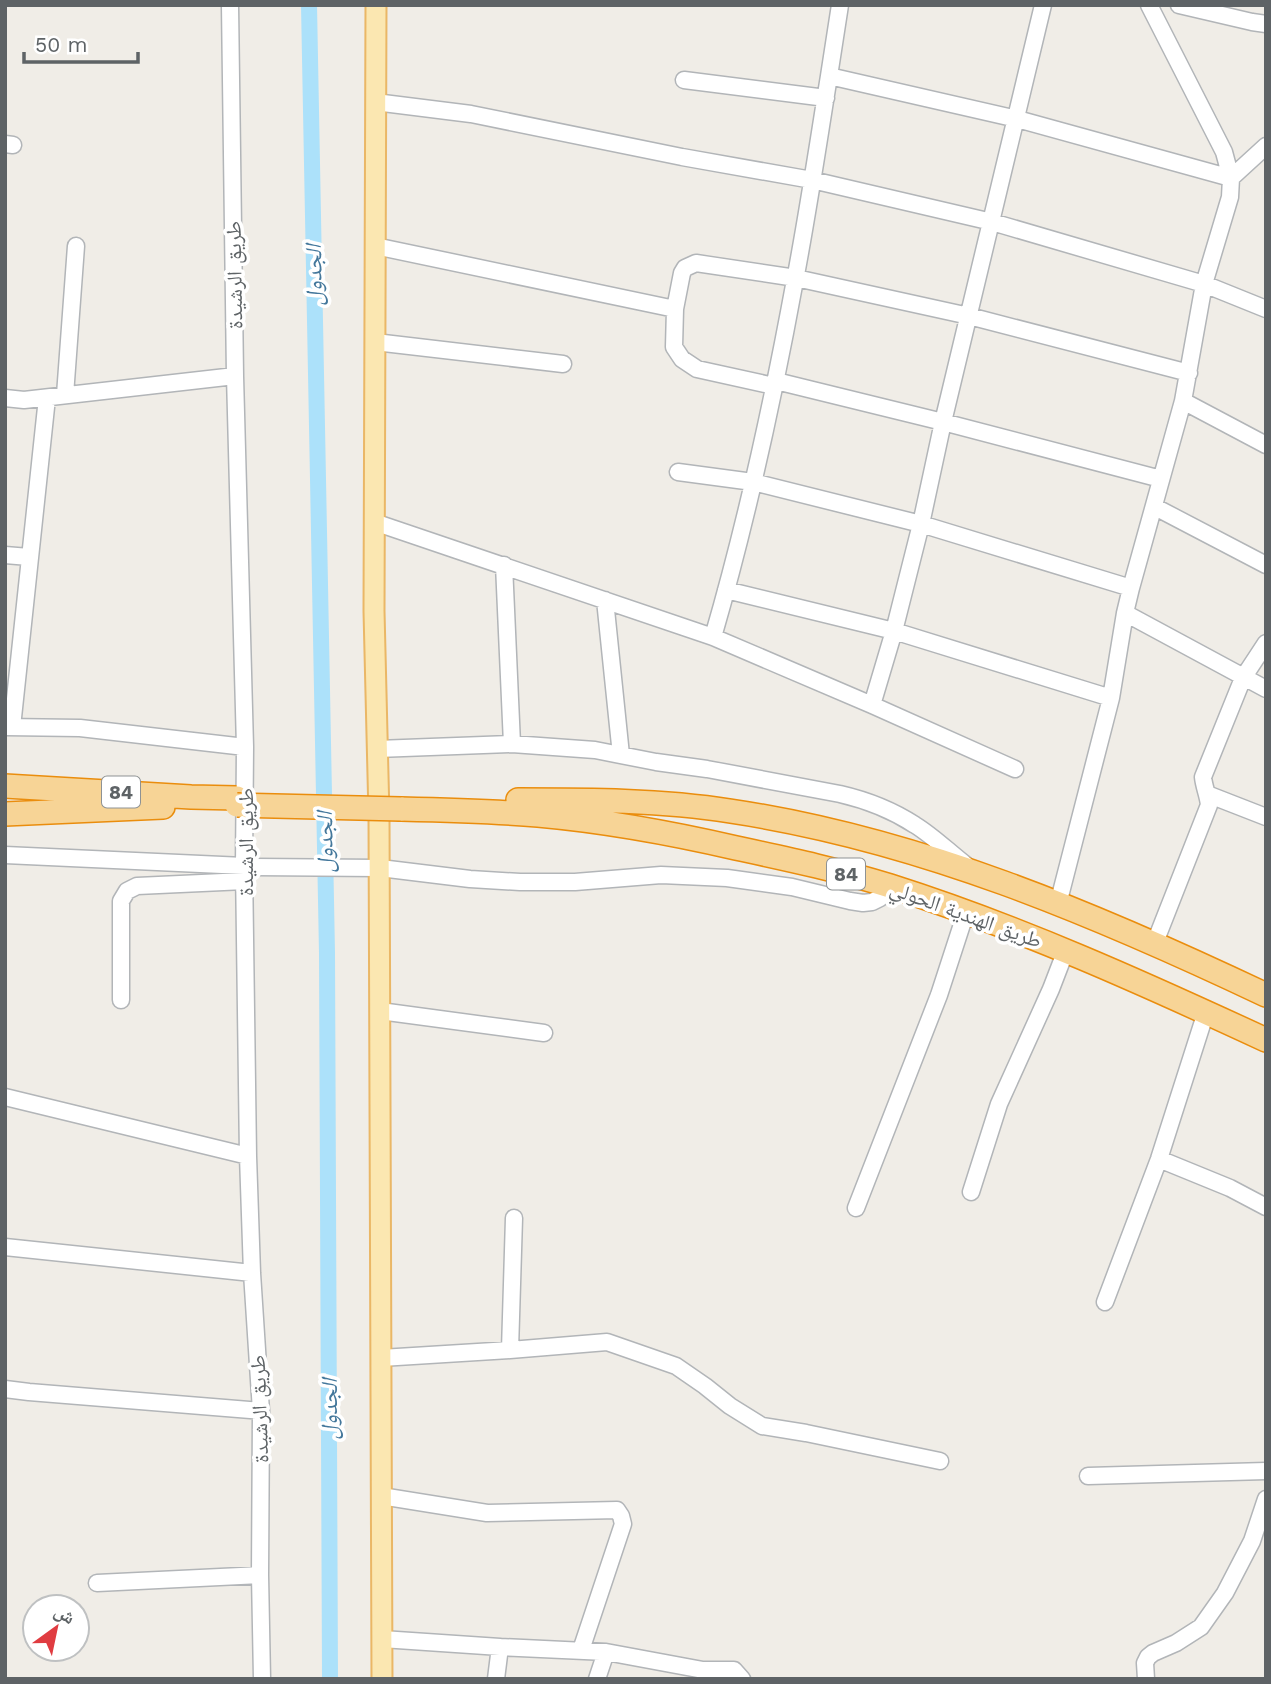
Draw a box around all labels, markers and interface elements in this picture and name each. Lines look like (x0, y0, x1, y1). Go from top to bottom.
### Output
scale bar (24, 21, 138, 65)
text: 50 m (35, 32, 87, 57)
street label: طريق الرشيدة (221, 221, 248, 329)
water label: الجدول (300, 242, 329, 306)
road number: 84 (102, 776, 140, 807)
street label: طريق الرشيدة (233, 788, 259, 896)
water label: الجدول (311, 809, 340, 873)
road number: 84 (827, 859, 865, 890)
street label: طريق الهندية الحولي (885, 875, 1045, 957)
street label: طريق الرشيدة (245, 1355, 274, 1463)
water label: الجدول (316, 1376, 344, 1440)
north arrow (21, 1593, 91, 1663)
text: ش (50, 1599, 80, 1629)

